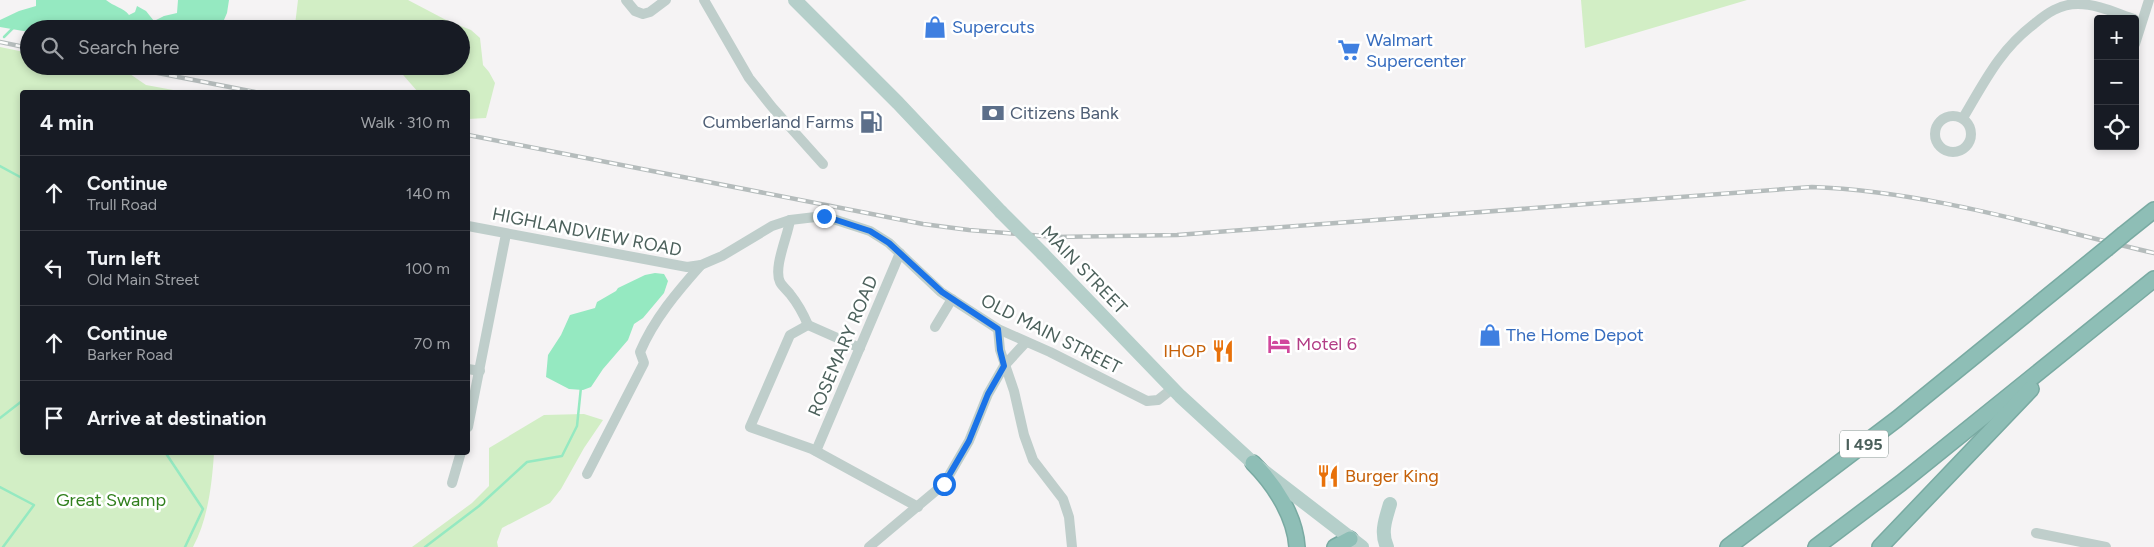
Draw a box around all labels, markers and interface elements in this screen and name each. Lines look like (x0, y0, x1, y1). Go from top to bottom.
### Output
shop icon: Supercuts (922, 14, 948, 40)
map controls (2094, 15, 2139, 150)
button: + (2094, 15, 2139, 60)
place label: Supercuts (952, 16, 1035, 38)
search box (20, 20, 470, 75)
place label: Walmart Supercenter (1366, 29, 1466, 72)
icon: search (38, 34, 66, 62)
text: Search here (78, 36, 180, 59)
supermarket icon: Walmart Supercenter (1336, 37, 1362, 63)
button: − (2094, 60, 2139, 105)
bank icon: Citizens Bank (980, 100, 1006, 126)
place label: Citizens Bank (1010, 102, 1119, 124)
button: locate (2094, 105, 2139, 150)
fuel station icon: Cumberland Farms (858, 109, 884, 135)
text: 4 min (40, 110, 94, 135)
place label: Cumberland Farms (702, 111, 854, 133)
text: Walk · 310 m (361, 113, 450, 132)
text: Continue (87, 172, 167, 195)
icon: ahead (40, 179, 68, 207)
text: 140 m (406, 184, 450, 203)
text: Trull Road (87, 195, 157, 214)
street label: HIGHLANDVIEW ROAD (490, 203, 684, 261)
route end (813, 205, 836, 228)
street label: MAIN STREET (1036, 221, 1132, 319)
text: Turn left (87, 247, 161, 270)
icon: left (40, 254, 68, 282)
text: 100 m (405, 259, 450, 278)
text: Old Main Street (87, 270, 199, 289)
street label: ROSEMARY ROAD (803, 272, 883, 420)
street label: OLD MAIN STREET (977, 289, 1125, 379)
text: Continue (87, 322, 167, 345)
shop icon: The Home Depot (1477, 322, 1503, 348)
place label: The Home Depot (1506, 324, 1644, 346)
icon: ahead (40, 329, 68, 357)
hotel icon: Motel 6 (1266, 331, 1292, 357)
place label: Motel 6 (1296, 333, 1357, 355)
text: 70 m (414, 334, 450, 353)
restaurant icon: IHOP (1210, 338, 1236, 364)
place label: IHOP (1163, 340, 1206, 362)
text: Barker Road (87, 345, 173, 364)
icon: arrive (40, 404, 68, 432)
text: Arrive at destination (87, 407, 266, 430)
road number: I 495 (1840, 430, 1888, 458)
restaurant icon: Burger King (1315, 463, 1341, 489)
place label: Burger King (1345, 465, 1439, 487)
route start (933, 473, 956, 496)
park label: Great Swamp (56, 489, 166, 511)

